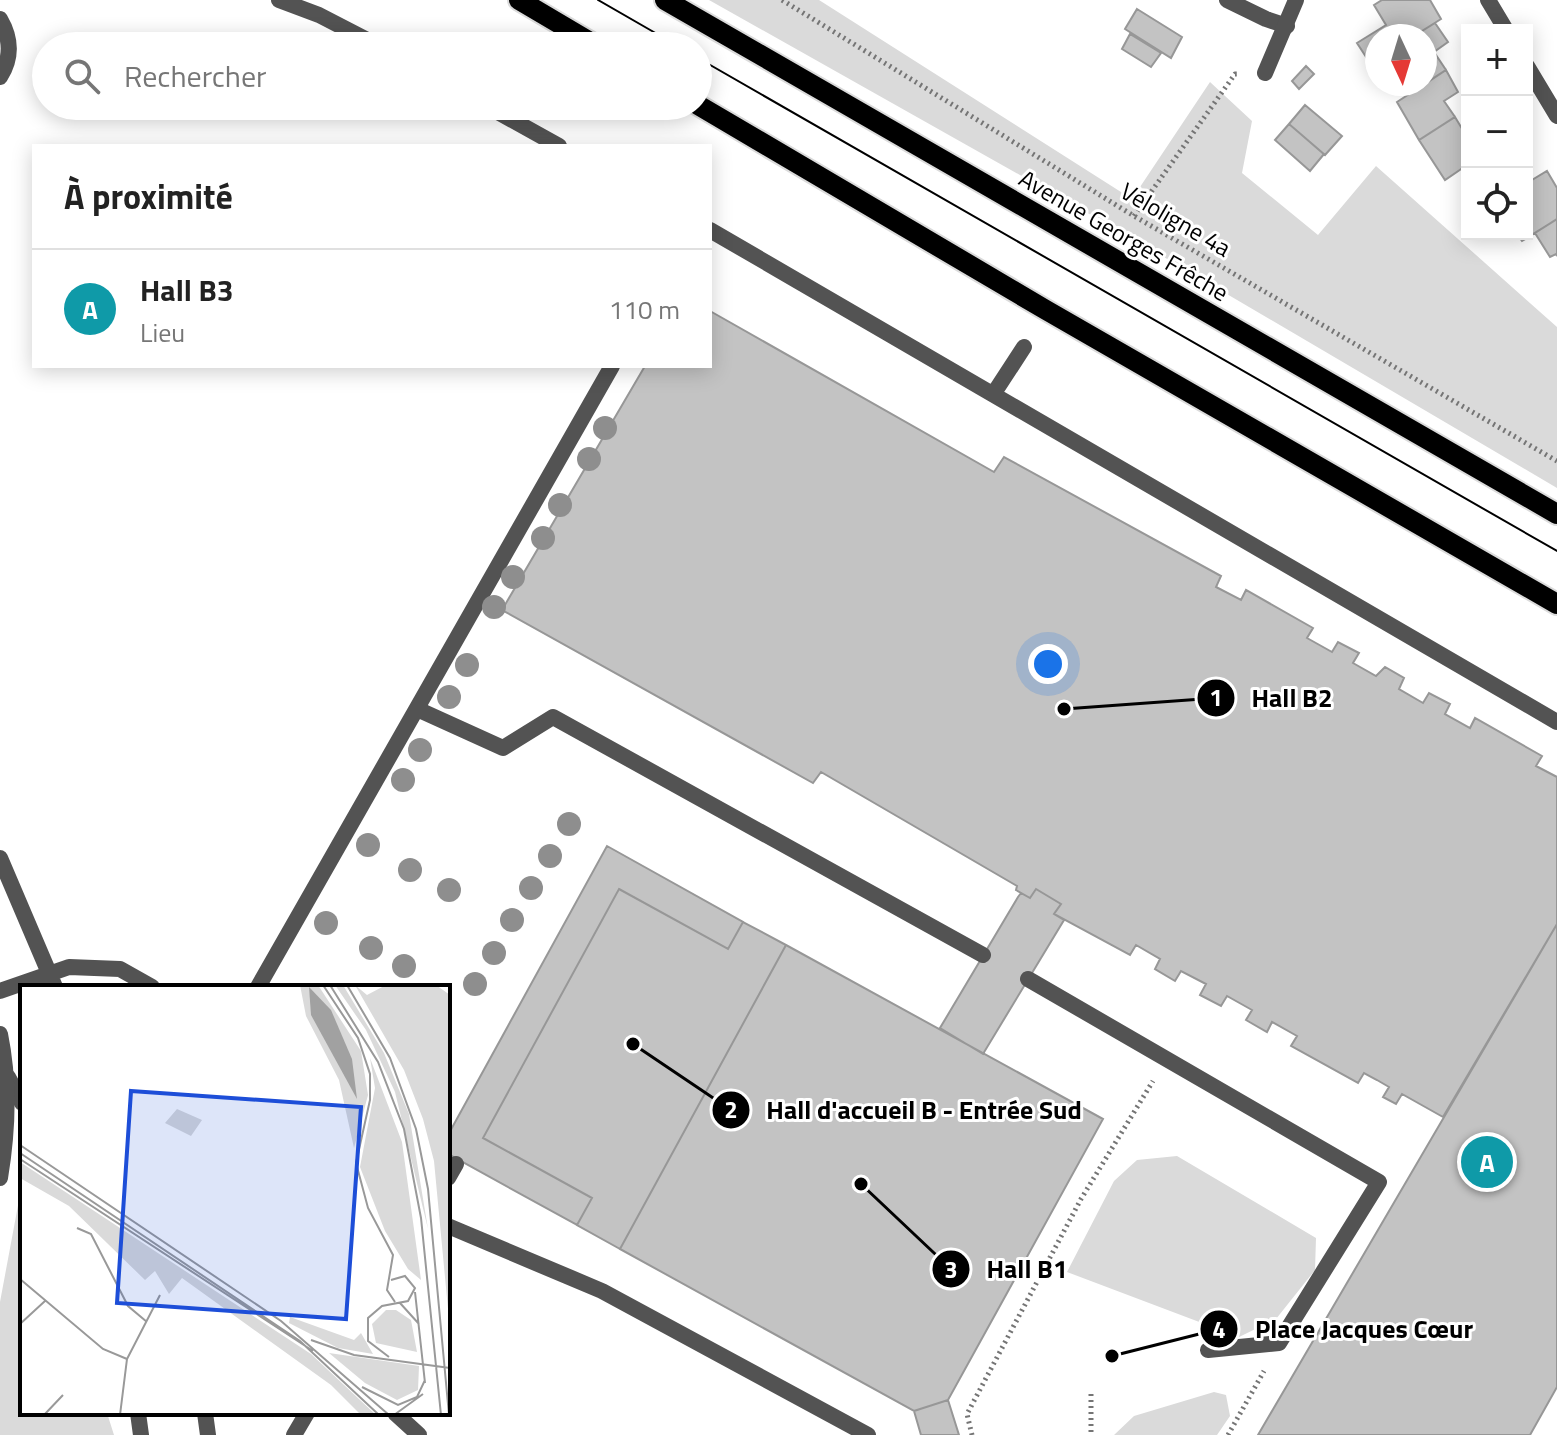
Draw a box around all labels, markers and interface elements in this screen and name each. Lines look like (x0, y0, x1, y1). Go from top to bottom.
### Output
north arrow (1365, 24, 1437, 96)
map controls (1461, 24, 1533, 240)
button: + (1461, 24, 1533, 96)
search box (32, 32, 712, 120)
text: Rechercher (124, 53, 267, 99)
icon: search (60, 54, 104, 98)
button: − (1461, 96, 1533, 168)
street label: Avenue Georges Frêche (1012, 160, 1236, 310)
button: locate (1461, 168, 1533, 240)
text: À proximité (64, 170, 233, 222)
street label: Véloligne 4a (1114, 173, 1238, 265)
text: Hall B3 (140, 267, 234, 313)
text: A (82, 290, 98, 329)
text: 110 m (609, 290, 680, 329)
text: Lieu (140, 313, 185, 352)
your location (1028, 644, 1068, 684)
callout: Hall B2 (1196, 673, 1349, 723)
text: Hall B2 (1251, 678, 1333, 717)
text: 1 (1209, 679, 1223, 715)
inset map (20, 985, 450, 1415)
callout: Hall d'accueil B - Entrée Sud (711, 1085, 1098, 1135)
text: Hall d'accueil B - Entrée Sud (766, 1090, 1082, 1129)
text: 2 (724, 1091, 738, 1127)
pin: A (1461, 1132, 1513, 1192)
callout: Hall B1 (931, 1244, 1084, 1294)
text: Hall B1 (986, 1249, 1068, 1288)
text: 3 (944, 1251, 958, 1287)
callout: Place Jacques Cœur (1199, 1304, 1489, 1354)
text: Place Jacques Cœur (1255, 1309, 1473, 1348)
text: 4 (1212, 1311, 1226, 1347)

